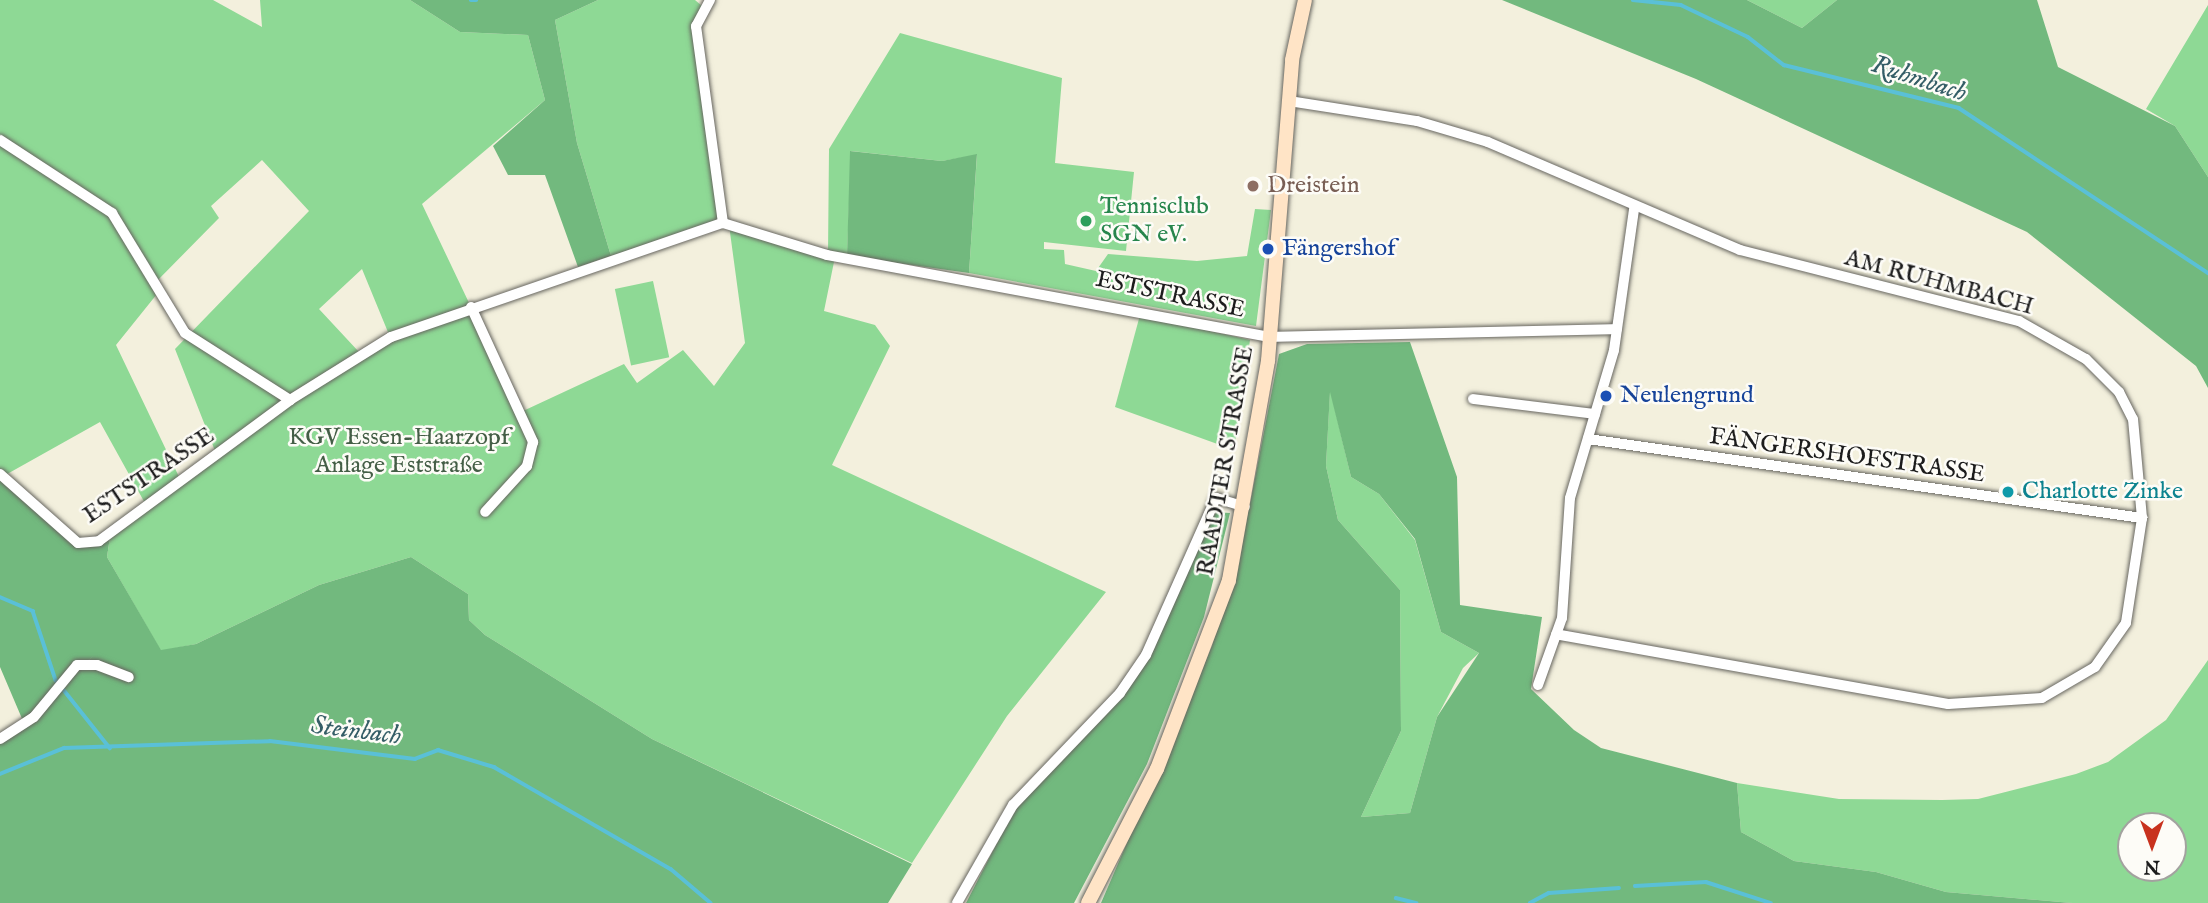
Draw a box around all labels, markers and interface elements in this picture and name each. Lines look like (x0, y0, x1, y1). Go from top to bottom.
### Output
water label: Ruhmbach (1867, 49, 1971, 109)
place label: Dreistein (1267, 172, 1359, 200)
marker: Dreistein (1245, 178, 1261, 194)
place label: Tennisclub SGN eV. (1100, 193, 1209, 249)
marker: Tennisclub SGN eV. (1078, 213, 1094, 229)
place label: Fängershof (1282, 235, 1396, 263)
marker: Fängershof (1260, 241, 1276, 257)
street label: AM RUHMBACH (1841, 244, 2037, 322)
street label: ESTSTRASSE (1093, 265, 1247, 325)
street label: RAADTER STRASSE (1192, 344, 1260, 578)
place label: Neulengrund (1620, 382, 1754, 410)
marker: Neulengrund (1598, 388, 1614, 404)
street label: ESTSTRASSE (78, 422, 220, 530)
street label: FÄNGERSHOFSTRASSE (1707, 422, 1987, 490)
park label: KGV Essen-Haarzopf Anlage Eststraße (289, 424, 509, 480)
place label: Charlotte Zinke (2022, 478, 2183, 506)
marker: Charlotte Zinke (2000, 484, 2016, 500)
water label: Steinbach (309, 710, 403, 752)
north arrow (2117, 812, 2187, 882)
text: N (2144, 854, 2160, 878)

